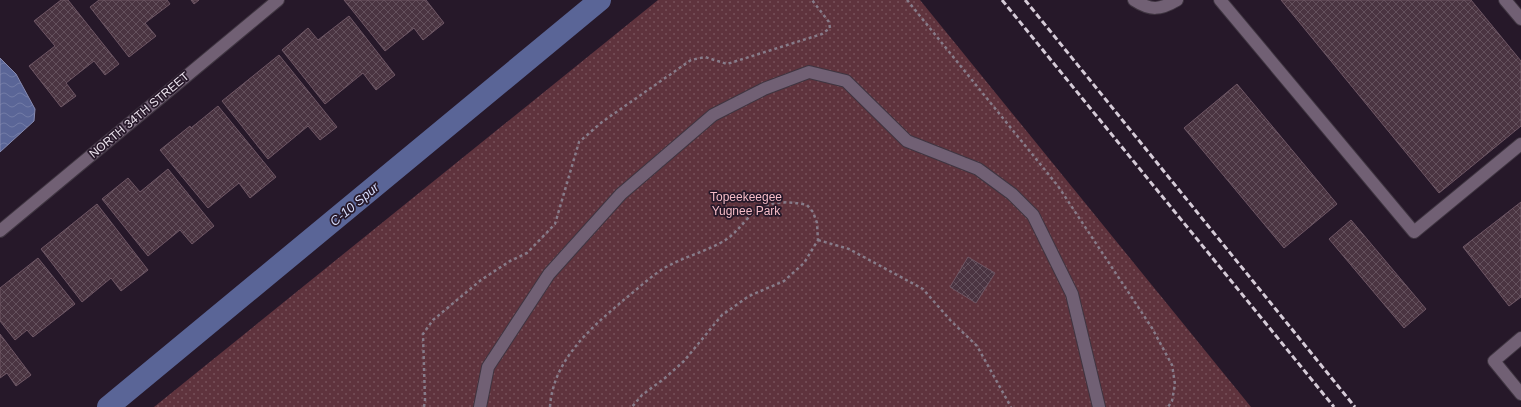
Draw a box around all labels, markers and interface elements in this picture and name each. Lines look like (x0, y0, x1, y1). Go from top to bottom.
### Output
street label: NORTH 34TH STREET (86, 69, 192, 161)
water label: C-10 Spur (327, 179, 382, 229)
park label: Topeekeegee Yugnee Park (710, 190, 782, 218)

